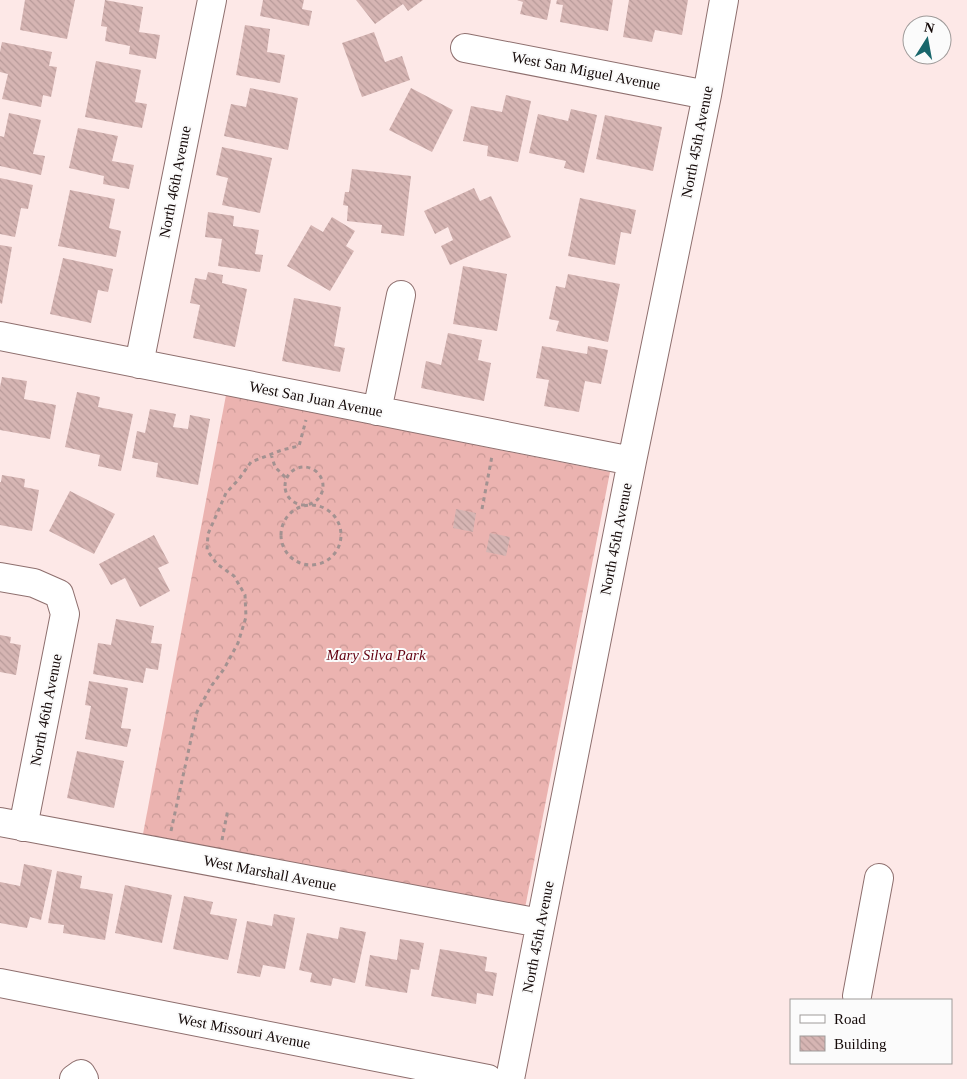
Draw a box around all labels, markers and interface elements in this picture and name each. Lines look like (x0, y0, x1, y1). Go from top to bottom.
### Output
north arrow (902, 15, 952, 65)
text: N (923, 19, 936, 36)
street label: West San Miguel Avenue (510, 49, 662, 93)
street label: North 45th Avenue (678, 84, 716, 199)
street label: North 46th Avenue (156, 124, 194, 239)
street label: West San Juan Avenue (248, 378, 384, 420)
street label: North 45th Avenue (597, 481, 635, 596)
park label: Mary Silva Park (325, 647, 426, 663)
street label: North 46th Avenue (27, 652, 65, 767)
street label: West Marshall Avenue (202, 852, 338, 894)
street label: North 45th Avenue (519, 879, 557, 994)
legend (790, 999, 952, 1064)
street label: West Missouri Avenue (176, 1010, 312, 1052)
text: Road (834, 1011, 866, 1027)
text: Building (834, 1036, 887, 1052)

